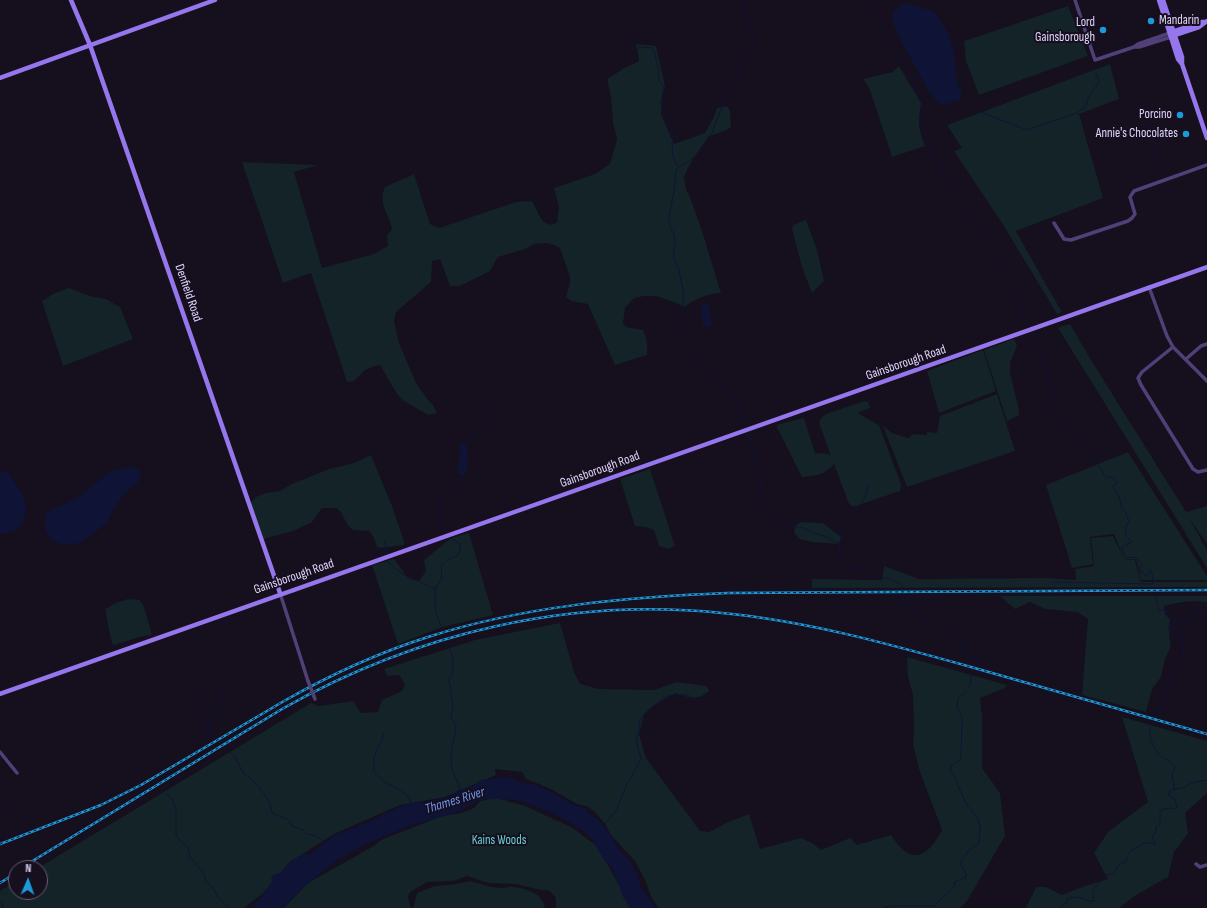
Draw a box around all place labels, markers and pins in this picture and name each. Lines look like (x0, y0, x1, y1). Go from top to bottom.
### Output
place label: Mandarin (1159, 13, 1199, 29)
place label: Lord Gainsborough (1035, 15, 1095, 46)
marker: Mandarin (1146, 16, 1156, 26)
marker: Lord Gainsborough (1098, 25, 1108, 35)
place label: Porcino (1139, 107, 1172, 123)
marker: Porcino (1175, 110, 1185, 120)
place label: Annie's Chocolates (1096, 126, 1178, 142)
marker: Annie's Chocolates (1181, 129, 1191, 139)

